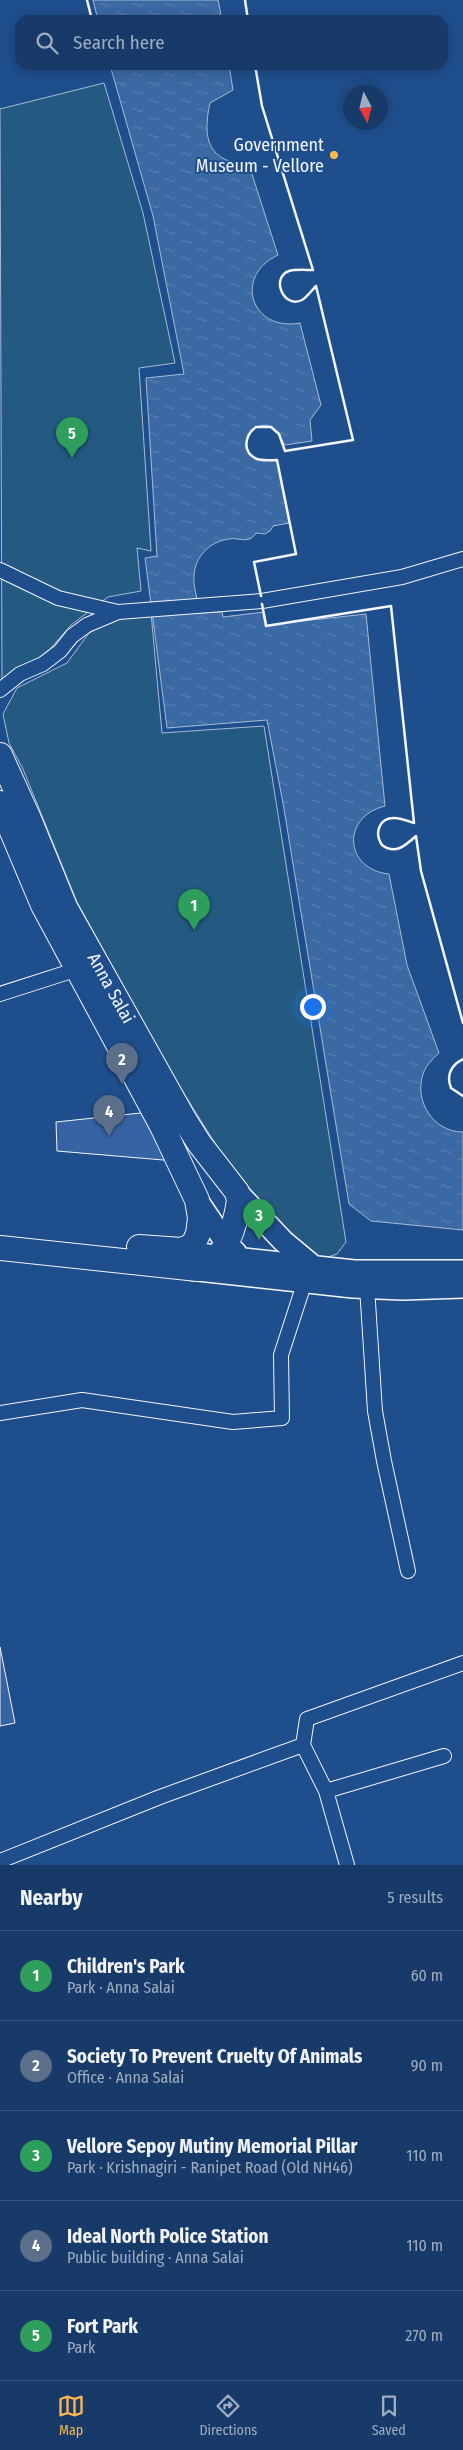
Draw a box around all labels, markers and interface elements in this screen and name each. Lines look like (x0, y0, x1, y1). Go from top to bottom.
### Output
search box (15, 15, 448, 70)
icon: search (33, 29, 61, 57)
text: Search here (73, 31, 165, 54)
north arrow (343, 85, 388, 130)
place label: Government Museum - Vellore (196, 134, 324, 177)
marker: Government Museum - Vellore (328, 149, 340, 161)
pin: 5 (56, 417, 88, 458)
pin: 1 (178, 889, 210, 930)
street label: Anna Salai (83, 949, 139, 1027)
your location (300, 994, 326, 1020)
pin: 2 (106, 1043, 138, 1084)
pin: 4 (93, 1095, 125, 1136)
pin: 3 (243, 1199, 275, 1240)
text: Nearby (20, 1885, 82, 1911)
text: 5 results (387, 1888, 443, 1907)
text: Children's Park (67, 1955, 185, 1978)
text: 1 (33, 1966, 39, 1985)
text: 60 m (411, 1966, 443, 1985)
text: Park · Anna Salai (67, 1978, 175, 1997)
text: Society To Prevent Cruelty Of Animals (67, 2045, 362, 2068)
text: 2 (32, 2056, 40, 2075)
text: 90 m (411, 2056, 443, 2075)
text: Office · Anna Salai (67, 2068, 184, 2087)
text: Vellore Sepoy Mutiny Memorial Pillar (67, 2135, 358, 2158)
text: 3 (32, 2146, 40, 2165)
text: 110 m (406, 2146, 443, 2165)
text: Park · Krishnagiri - Ranipet Road (Old NH46) (67, 2158, 353, 2177)
text: Ideal North Police Station (67, 2225, 268, 2248)
text: 4 (32, 2236, 40, 2255)
text: 110 m (406, 2236, 443, 2255)
text: Public building · Anna Salai (67, 2248, 244, 2267)
text: Fort Park (67, 2315, 138, 2338)
text: 5 (32, 2326, 40, 2345)
text: 270 m (405, 2326, 443, 2345)
text: Park (67, 2338, 95, 2357)
tab: Map (57, 2392, 85, 2439)
tab: Directions (199, 2392, 257, 2439)
tab: Saved (372, 2392, 406, 2439)

